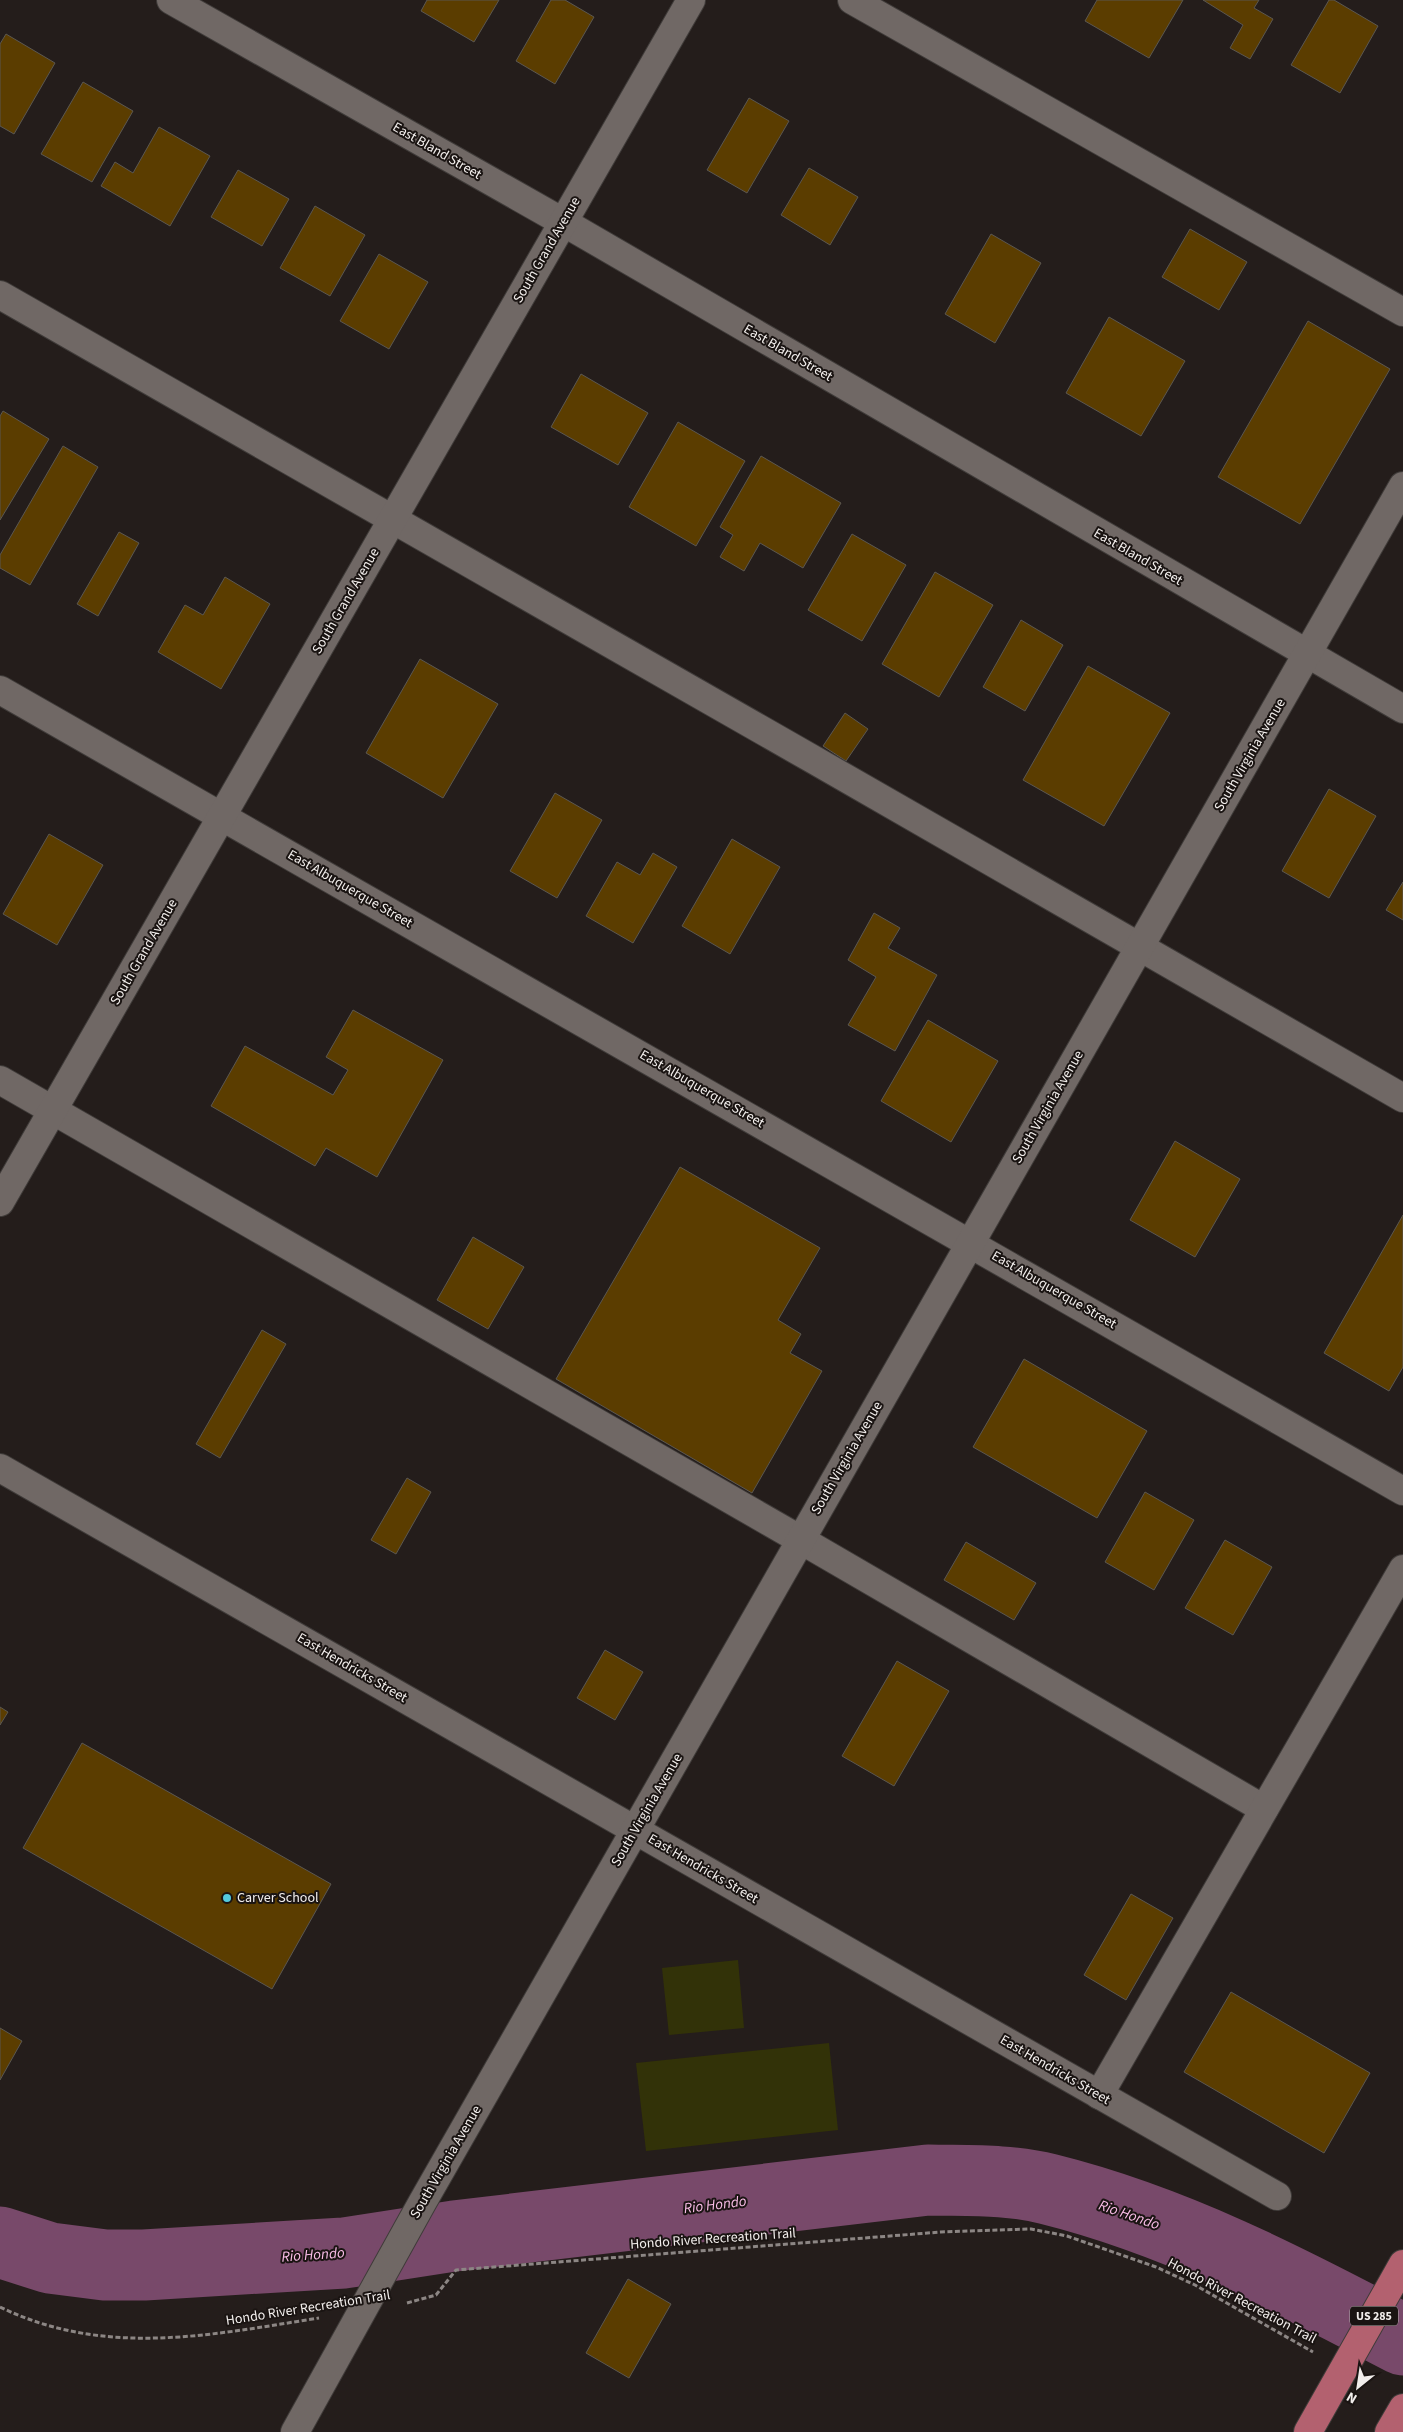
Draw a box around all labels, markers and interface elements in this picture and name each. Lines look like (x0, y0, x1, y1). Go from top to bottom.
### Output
street label: East Bland Street (389, 117, 485, 185)
street label: South Grand Avenue (508, 193, 586, 307)
street label: East Bland Street (740, 319, 836, 387)
street label: East Bland Street (1090, 523, 1186, 591)
street label: South Grand Avenue (307, 544, 385, 658)
street label: South Virginia Avenue (1209, 695, 1291, 815)
street label: East Albuquerque Street (284, 845, 416, 933)
street label: South Grand Avenue (105, 895, 183, 1009)
street label: East Albuquerque Street (636, 1045, 768, 1133)
street label: South Virginia Avenue (1007, 1047, 1089, 1167)
street label: East Albuquerque Street (988, 1246, 1120, 1334)
street label: South Virginia Avenue (806, 1398, 888, 1518)
street label: East Hendricks Street (293, 1628, 411, 1708)
street label: South Virginia Avenue (606, 1750, 688, 1870)
street label: East Hendricks Street (644, 1829, 762, 1909)
place label: Carver School (237, 1888, 319, 1908)
marker: Carver School (221, 1892, 233, 1904)
street label: East Hendricks Street (996, 2030, 1114, 2110)
street label: South Virginia Avenue (405, 2102, 487, 2222)
water label: Rio Hondo (682, 2191, 748, 2219)
water label: Rio Hondo (1096, 2195, 1163, 2235)
street label: Hondo River Recreation Trail (629, 2223, 797, 2255)
water label: Rio Hondo (281, 2242, 346, 2268)
street label: Hondo River Recreation Trail (1164, 2253, 1320, 2349)
street label: Hondo River Recreation Trail (224, 2285, 392, 2331)
road number: US 285 (1350, 2306, 1398, 2326)
north arrow (1333, 2362, 1383, 2412)
text: N (1343, 2386, 1361, 2408)

